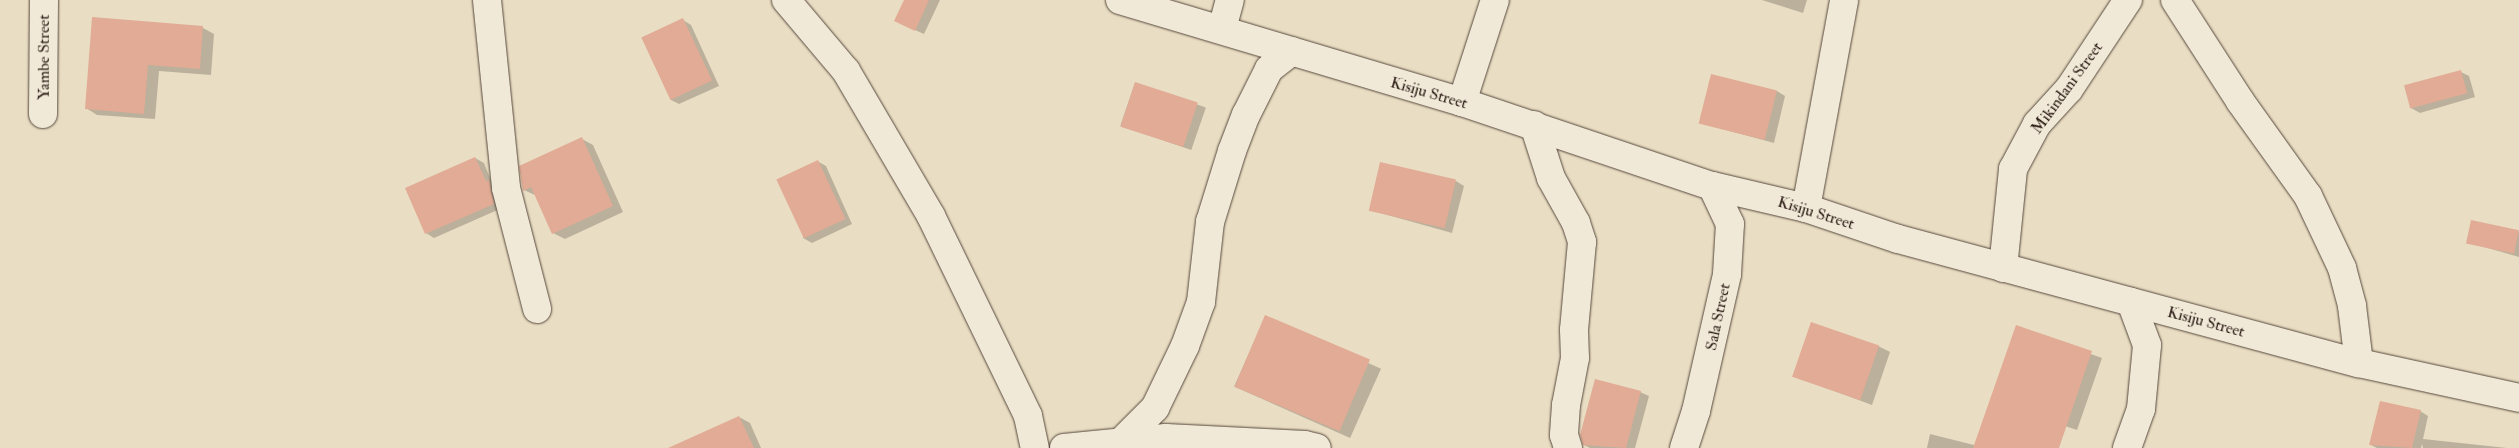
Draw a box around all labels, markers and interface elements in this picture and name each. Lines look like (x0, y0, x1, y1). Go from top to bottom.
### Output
street label: Yambe Street (34, 15, 54, 99)
street label: Mikindani Street (2027, 38, 2107, 138)
street label: Kisiju Street (1388, 73, 1470, 113)
street label: Kisiju Street (1775, 192, 1857, 234)
street label: Sala Street (1702, 282, 1734, 352)
street label: Kisiju Street (2165, 302, 2247, 342)

